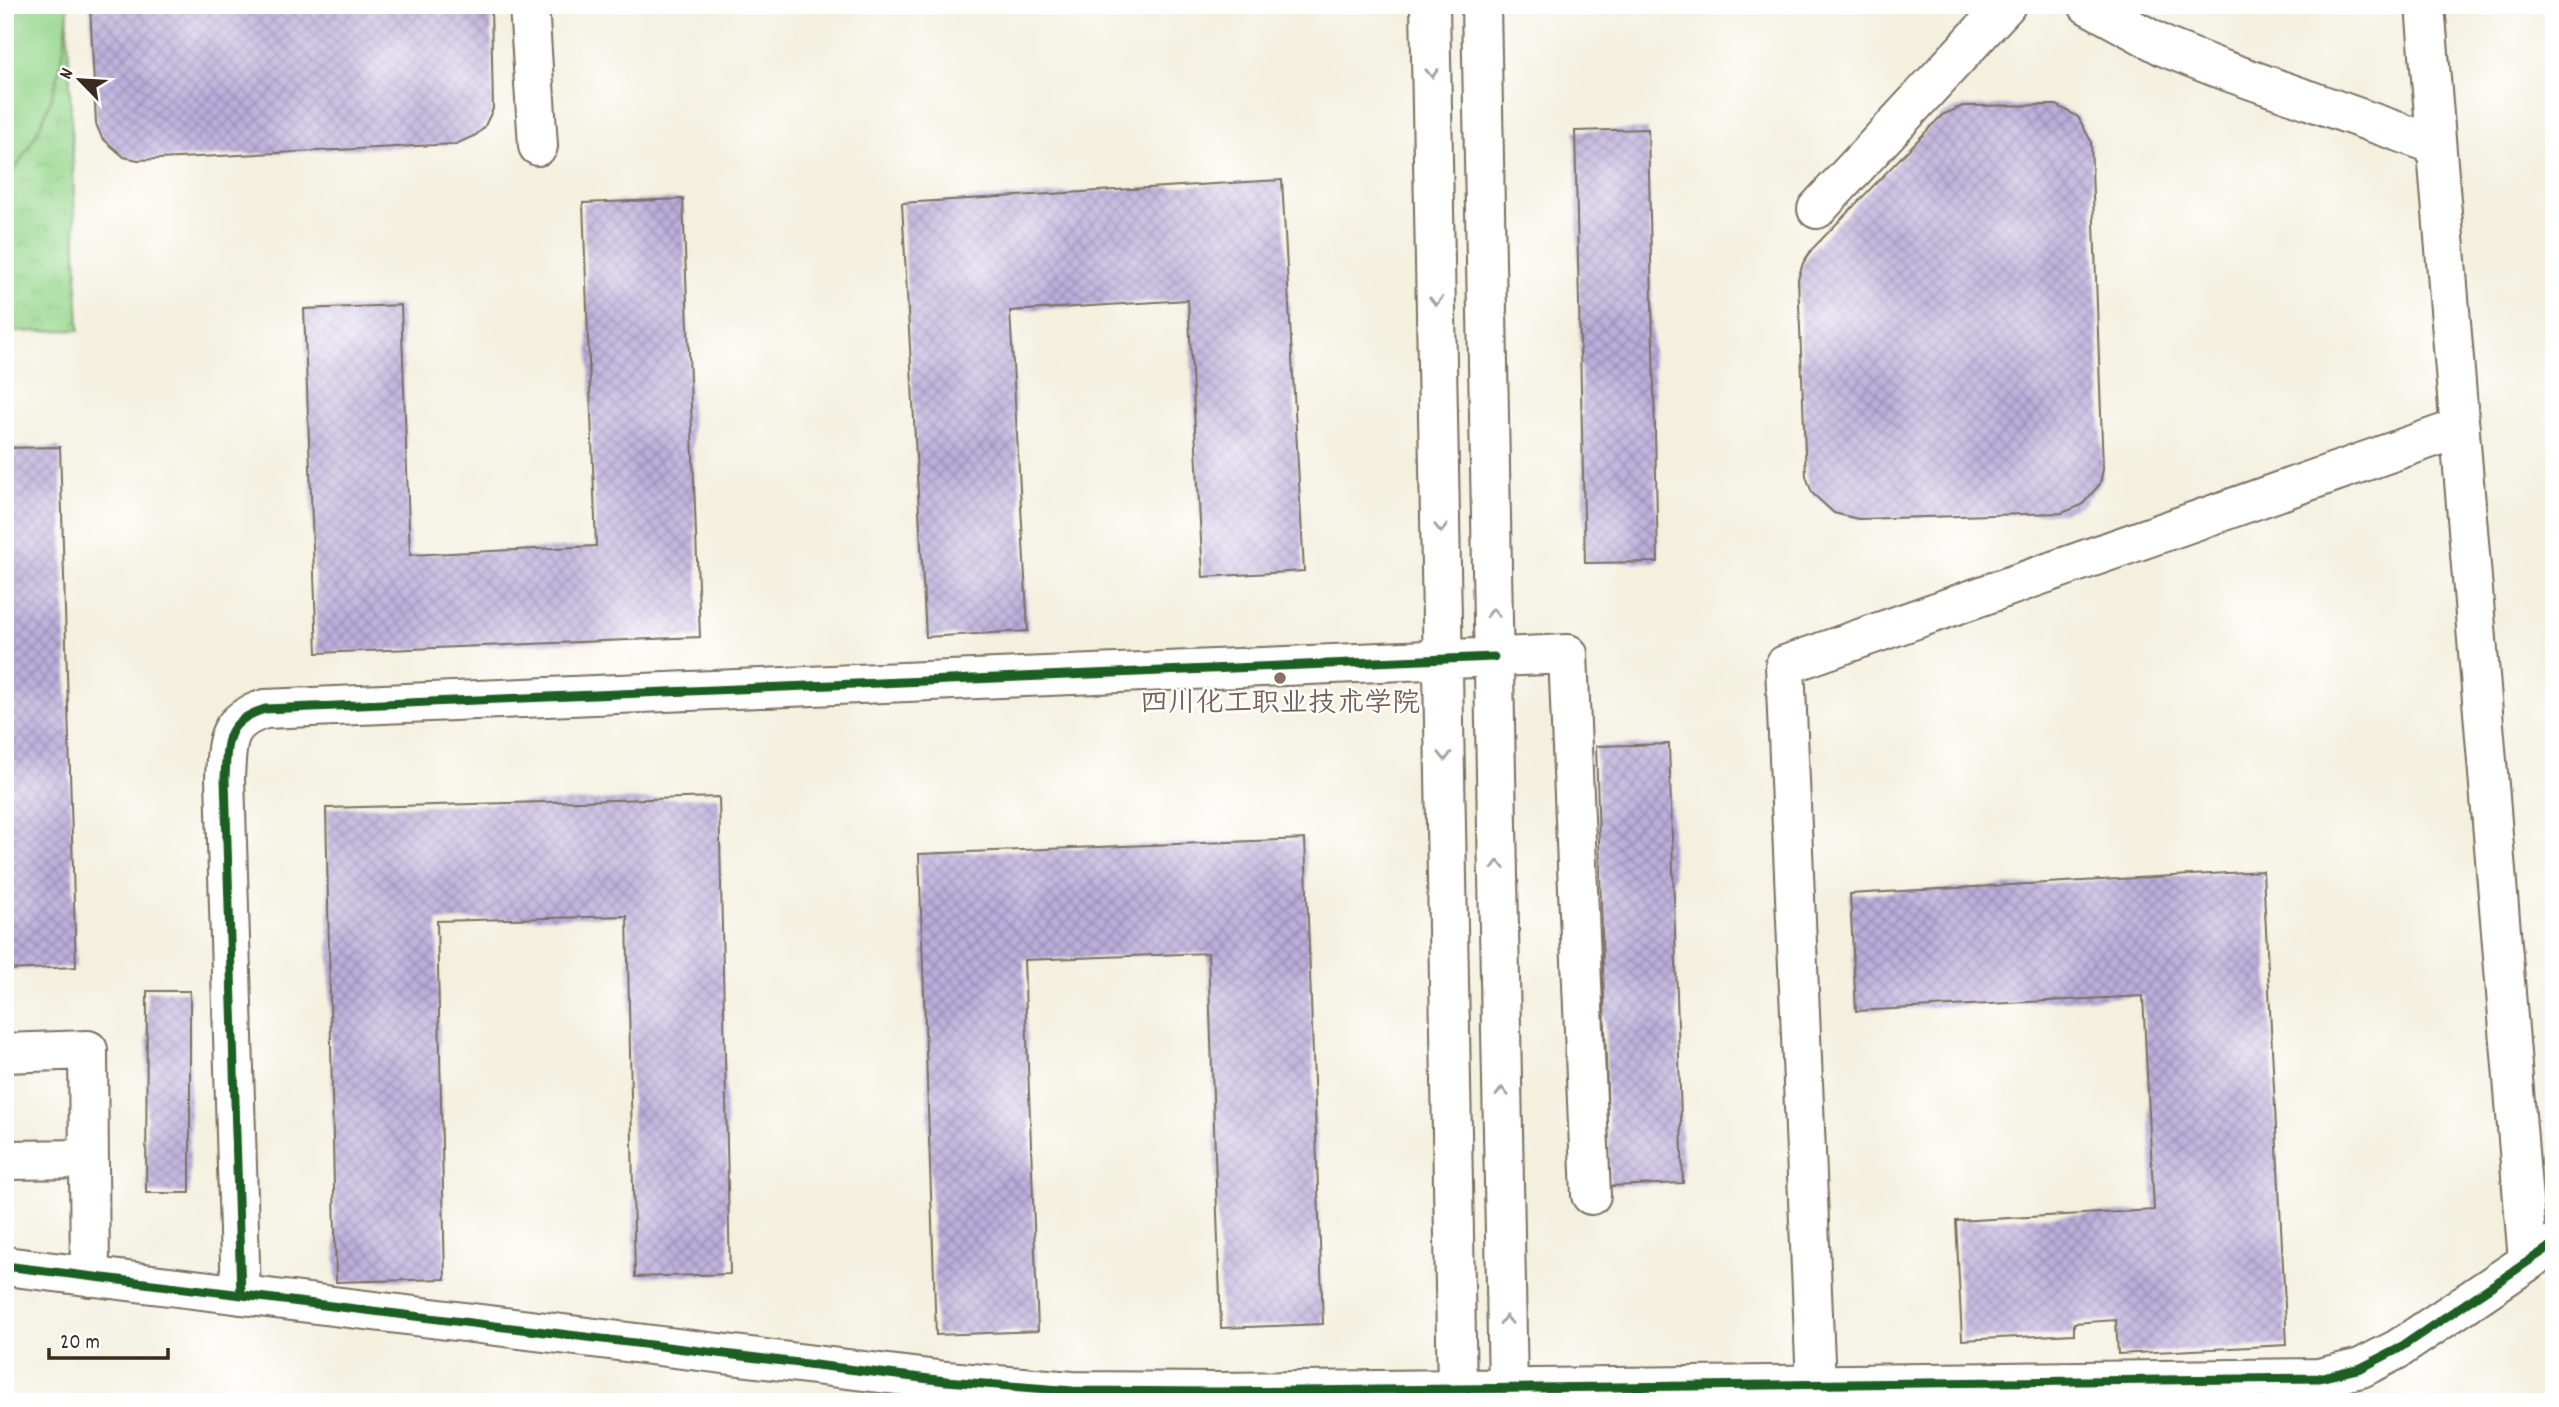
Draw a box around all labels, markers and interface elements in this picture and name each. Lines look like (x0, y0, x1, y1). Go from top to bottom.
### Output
north arrow (46, 46, 116, 116)
text: N (54, 64, 82, 84)
one-way arrow (1424, 68, 1439, 79)
one-way arrow (1428, 296, 1444, 307)
one-way arrow (1433, 523, 1448, 534)
one-way arrow (1485, 607, 1501, 618)
marker: 四川化工职业技术学院 (1272, 670, 1288, 686)
place label: 四川化工职业技术学院 (1140, 686, 1420, 726)
one-way arrow (1437, 751, 1453, 762)
one-way arrow (1490, 859, 1505, 870)
one-way arrow (1494, 1087, 1510, 1097)
one-way arrow (1499, 1314, 1514, 1325)
scale bar (49, 1316, 168, 1360)
text: 20 m (60, 1329, 100, 1359)

